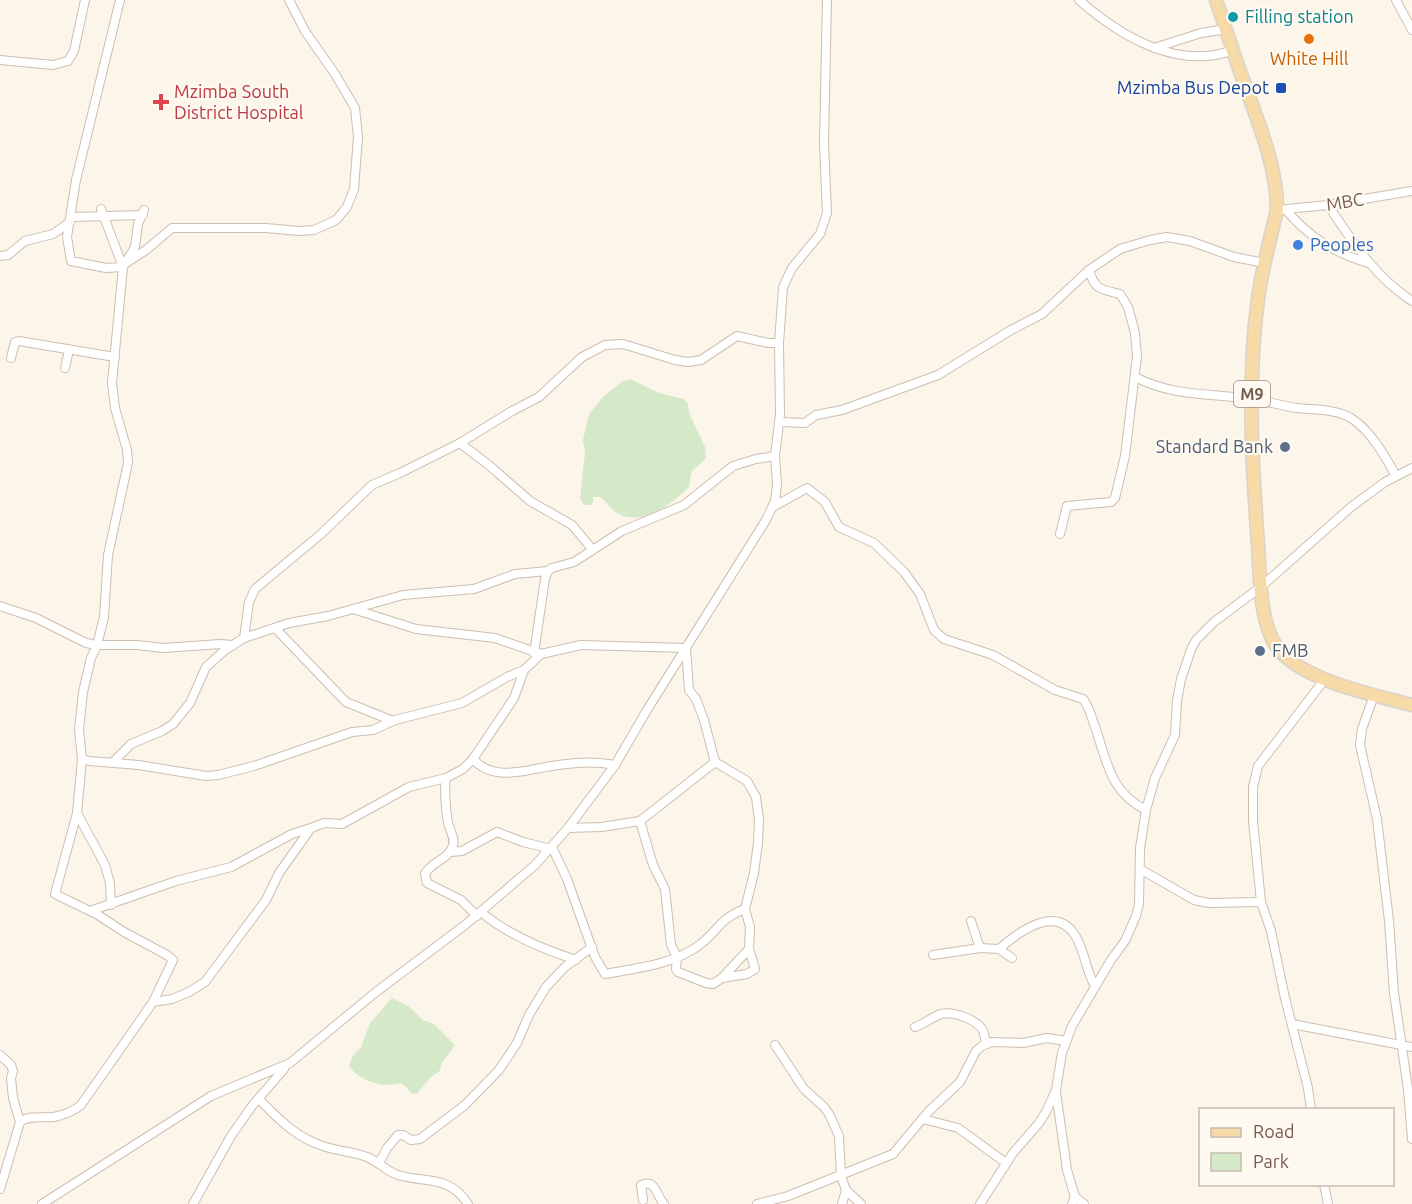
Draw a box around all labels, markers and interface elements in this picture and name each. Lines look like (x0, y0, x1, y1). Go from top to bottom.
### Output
place label: Filling station (1245, 6, 1354, 26)
marker: Filling station (1226, 10, 1240, 24)
marker: White Hill (1302, 32, 1316, 46)
place label: White Hill (1270, 48, 1349, 68)
place label: Mzimba Bus Depot (1117, 77, 1269, 97)
place label: Mzimba South District Hospital (174, 81, 304, 122)
marker: Mzimba Bus Depot (1274, 81, 1288, 95)
marker: Mzimba South District Hospital (152, 93, 170, 111)
street label: MBC (1324, 188, 1365, 214)
place label: Peoples (1310, 234, 1374, 254)
marker: Peoples (1291, 238, 1305, 252)
road number: M9 (1234, 381, 1270, 407)
place label: Standard Bank (1156, 436, 1273, 456)
marker: Standard Bank (1278, 440, 1292, 454)
place label: FMB (1272, 640, 1309, 660)
marker: FMB (1253, 644, 1267, 658)
legend (1199, 1108, 1394, 1186)
text: Road (1253, 1121, 1295, 1141)
text: Park (1253, 1151, 1289, 1171)

